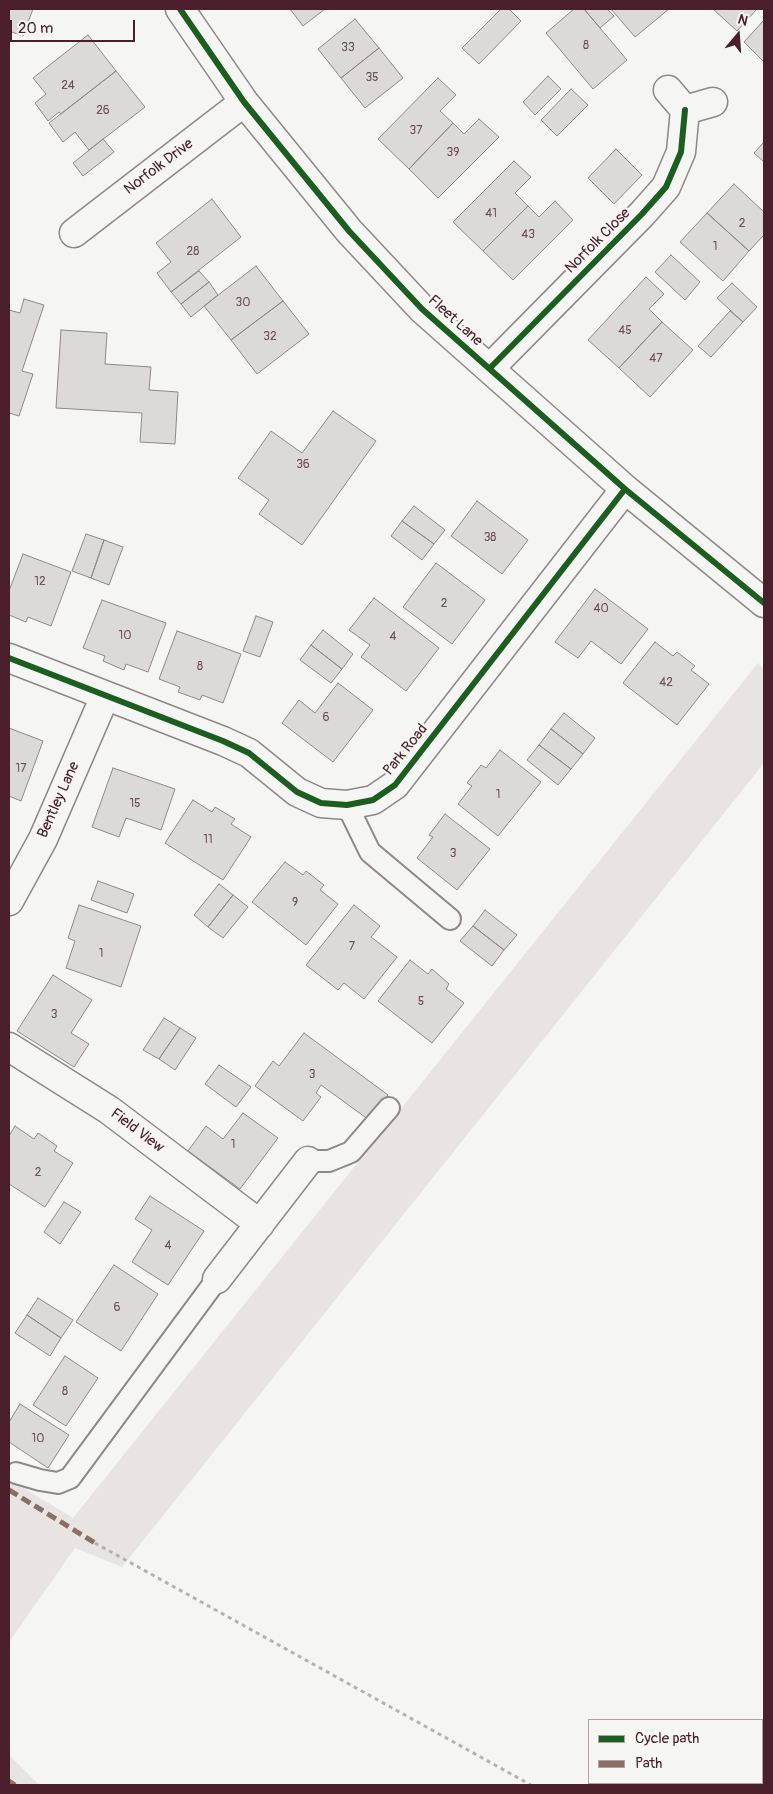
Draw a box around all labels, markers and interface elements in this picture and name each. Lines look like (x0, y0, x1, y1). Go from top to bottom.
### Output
scale bar (12, 10, 138, 42)
north arrow (713, 10, 763, 60)
text: N (736, 11, 750, 30)
text: 20 m (18, 19, 53, 38)
house number: 8 (583, 39, 589, 53)
house number: 33 (341, 41, 355, 55)
house number: 35 (365, 71, 379, 85)
house number: 24 (61, 79, 75, 93)
house number: 26 (96, 104, 110, 118)
house number: 37 (409, 124, 423, 138)
street label: Norfolk Drive (121, 135, 197, 199)
house number: 39 (447, 146, 459, 160)
street label: Norfolk Close (562, 205, 634, 277)
house number: 41 (485, 207, 497, 221)
house number: 2 (739, 217, 745, 231)
house number: 43 (521, 228, 535, 242)
house number: 1 (713, 240, 717, 254)
house number: 28 (187, 245, 199, 259)
street label: Fleet Lane (424, 292, 486, 350)
house number: 30 (236, 296, 250, 310)
house number: 45 (618, 324, 632, 338)
house number: 32 (263, 330, 277, 344)
house number: 47 (649, 352, 663, 366)
house number: 36 (296, 458, 310, 472)
house number: 38 (484, 531, 496, 545)
house number: 12 (34, 575, 46, 589)
house number: 2 (441, 597, 447, 611)
house number: 40 (593, 602, 609, 616)
house number: 10 (119, 629, 131, 643)
house number: 4 (390, 630, 396, 644)
house number: 8 (197, 660, 203, 674)
house number: 42 (659, 676, 673, 690)
house number: 6 (323, 711, 329, 725)
street label: Park Road (380, 721, 432, 779)
street label: Bentley Lane (34, 759, 84, 841)
house number: 17 (15, 762, 27, 776)
house number: 1 (496, 788, 500, 802)
house number: 15 (129, 797, 141, 811)
house number: 11 (203, 833, 213, 847)
house number: 3 (450, 847, 456, 861)
house number: 9 (292, 896, 298, 910)
house number: 7 (349, 940, 355, 954)
house number: 1 (99, 947, 103, 961)
house number: 5 (418, 995, 424, 1009)
house number: 3 (51, 1008, 57, 1022)
house number: 3 (309, 1068, 315, 1082)
street label: Field View (107, 1105, 167, 1157)
house number: 1 (231, 1138, 235, 1152)
house number: 2 (35, 1166, 41, 1180)
house number: 4 (165, 1239, 171, 1253)
house number: 6 (114, 1301, 120, 1315)
house number: 8 (62, 1385, 68, 1399)
house number: 10 (32, 1432, 44, 1446)
legend (588, 1719, 763, 1784)
text: Cycle path (635, 1729, 699, 1748)
text: Path (635, 1754, 662, 1773)

